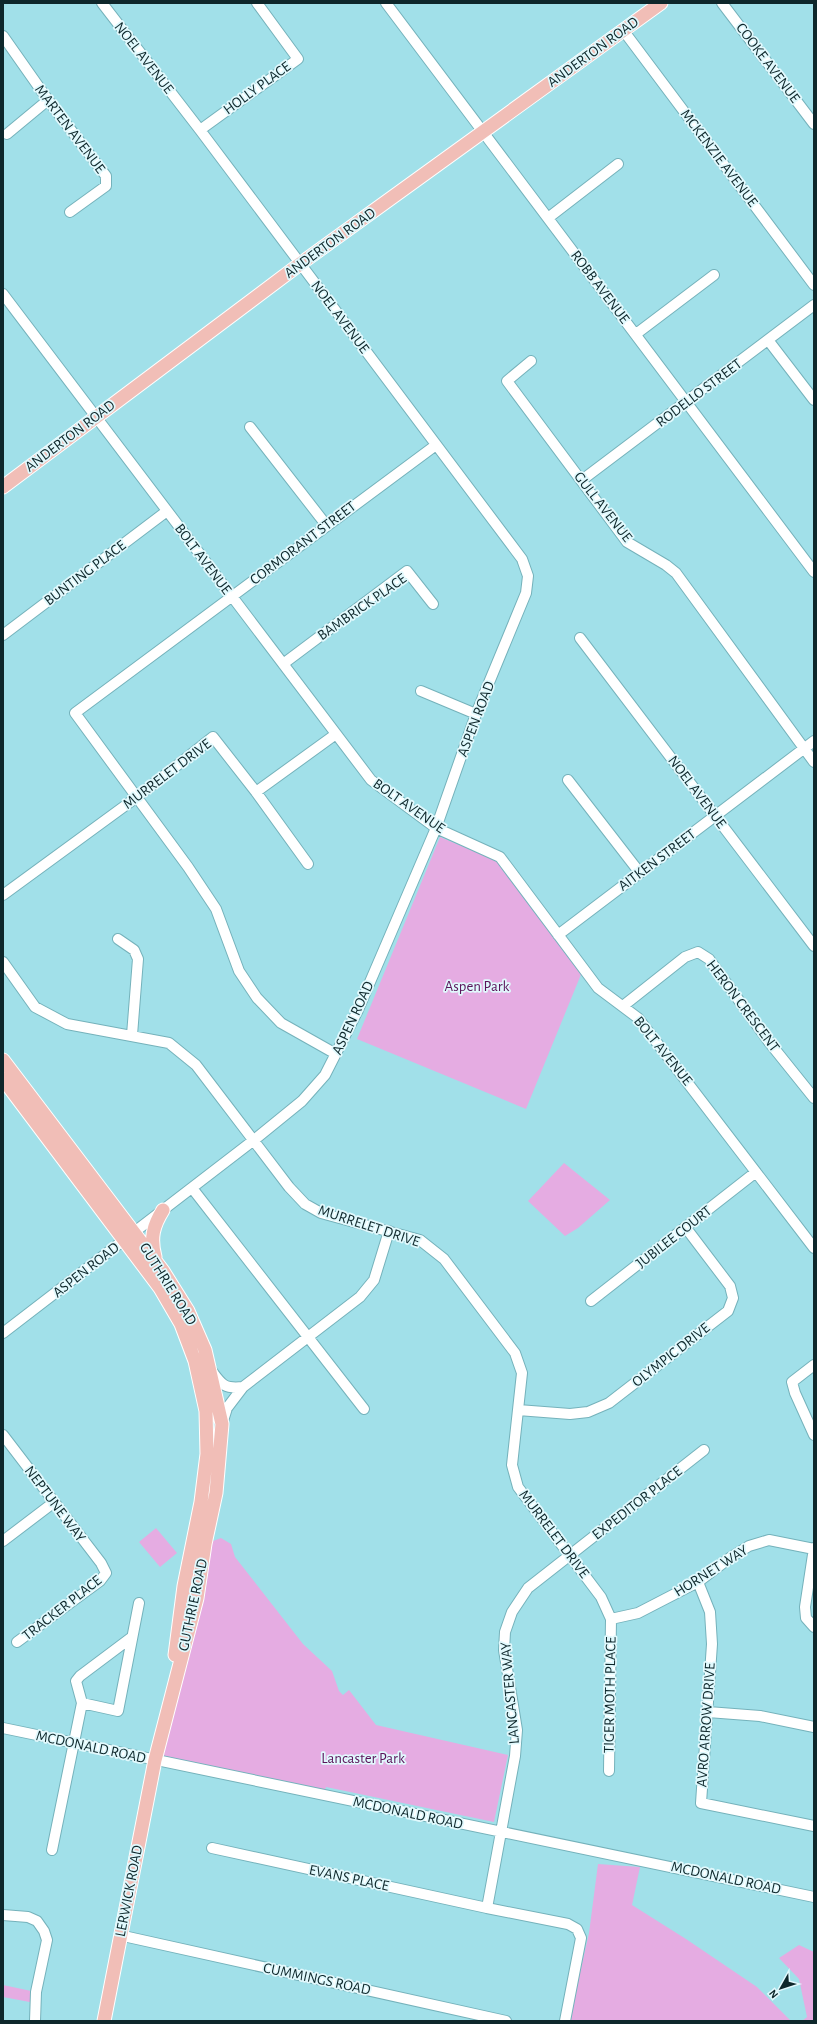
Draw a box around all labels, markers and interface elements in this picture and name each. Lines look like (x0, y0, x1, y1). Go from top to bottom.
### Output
street label: ANDERTON ROAD (545, 14, 642, 90)
street label: NOEL AVENUE (112, 19, 176, 97)
street label: COOKE AVENUE (733, 20, 803, 106)
street label: HOLLY PLACE (221, 59, 293, 117)
street label: MARTEN AVENUE (32, 82, 108, 176)
street label: MCKENZIE AVENUE (678, 106, 760, 210)
street label: ANDERTON ROAD (282, 205, 379, 281)
street label: ROBB AVENUE (568, 248, 632, 326)
street label: NOEL AVENUE (308, 278, 372, 356)
street label: RODELLO STREET (653, 356, 745, 430)
street label: ANDERTON ROAD (22, 397, 118, 475)
street label: GULL AVENUE (571, 469, 635, 545)
street label: CORMORANT STREET (247, 498, 359, 588)
street label: BOLT AVENUE (172, 521, 234, 597)
street label: BUNTING PLACE (41, 538, 129, 608)
street label: BAMBRICK PLACE (315, 571, 409, 643)
street label: ASPEN ROAD (455, 679, 497, 759)
street label: MURRELET DRIVE (120, 736, 214, 812)
street label: NOEL AVENUE (665, 753, 729, 831)
street label: BOLT AVENUE (370, 776, 448, 836)
street label: AITKEN STREET (616, 826, 699, 894)
street label: HERON CRESCENT (704, 957, 783, 1055)
street label: ASPEN ROAD (329, 979, 377, 1057)
park label: Aspen Park (445, 979, 510, 994)
street label: BOLT AVENUE (631, 1014, 695, 1088)
street label: MURRELET DRIVE (316, 1203, 422, 1249)
street label: JUBILEE COURT (633, 1203, 715, 1271)
street label: ASPEN ROAD (50, 1239, 122, 1300)
street label: GUTHRIE ROAD (137, 1240, 199, 1328)
street label: OLYMPIC DRIVE (629, 1320, 713, 1390)
street label: NEPTUNE WAY (22, 1463, 88, 1545)
street label: EXPEDITOR PLACE (589, 1463, 685, 1543)
street label: MURRELET DRIVE (516, 1487, 592, 1581)
street label: HORNET WAY (671, 1542, 751, 1600)
street label: GUTHRIE ROAD (176, 1557, 210, 1652)
street label: TRACKER PLACE (20, 1573, 104, 1643)
street label: TIGER MOTH PLACE (601, 1637, 619, 1753)
street label: LANCASTER WAY (498, 1641, 522, 1745)
street label: AVRO ARROW DRIVE (694, 1662, 718, 1788)
street label: MCDONALD ROAD (35, 1728, 148, 1766)
park label: Lancaster Park (321, 1751, 405, 1766)
street label: MCDONALD ROAD (352, 1794, 465, 1832)
street label: LERWICK ROAD (113, 1844, 145, 1938)
street label: MCDONALD ROAD (670, 1859, 783, 1897)
street label: EVANS PLACE (308, 1862, 390, 1894)
street label: CUMMINGS ROAD (262, 1960, 372, 1998)
north arrow (761, 1968, 801, 2008)
text: N (767, 1988, 780, 2000)

